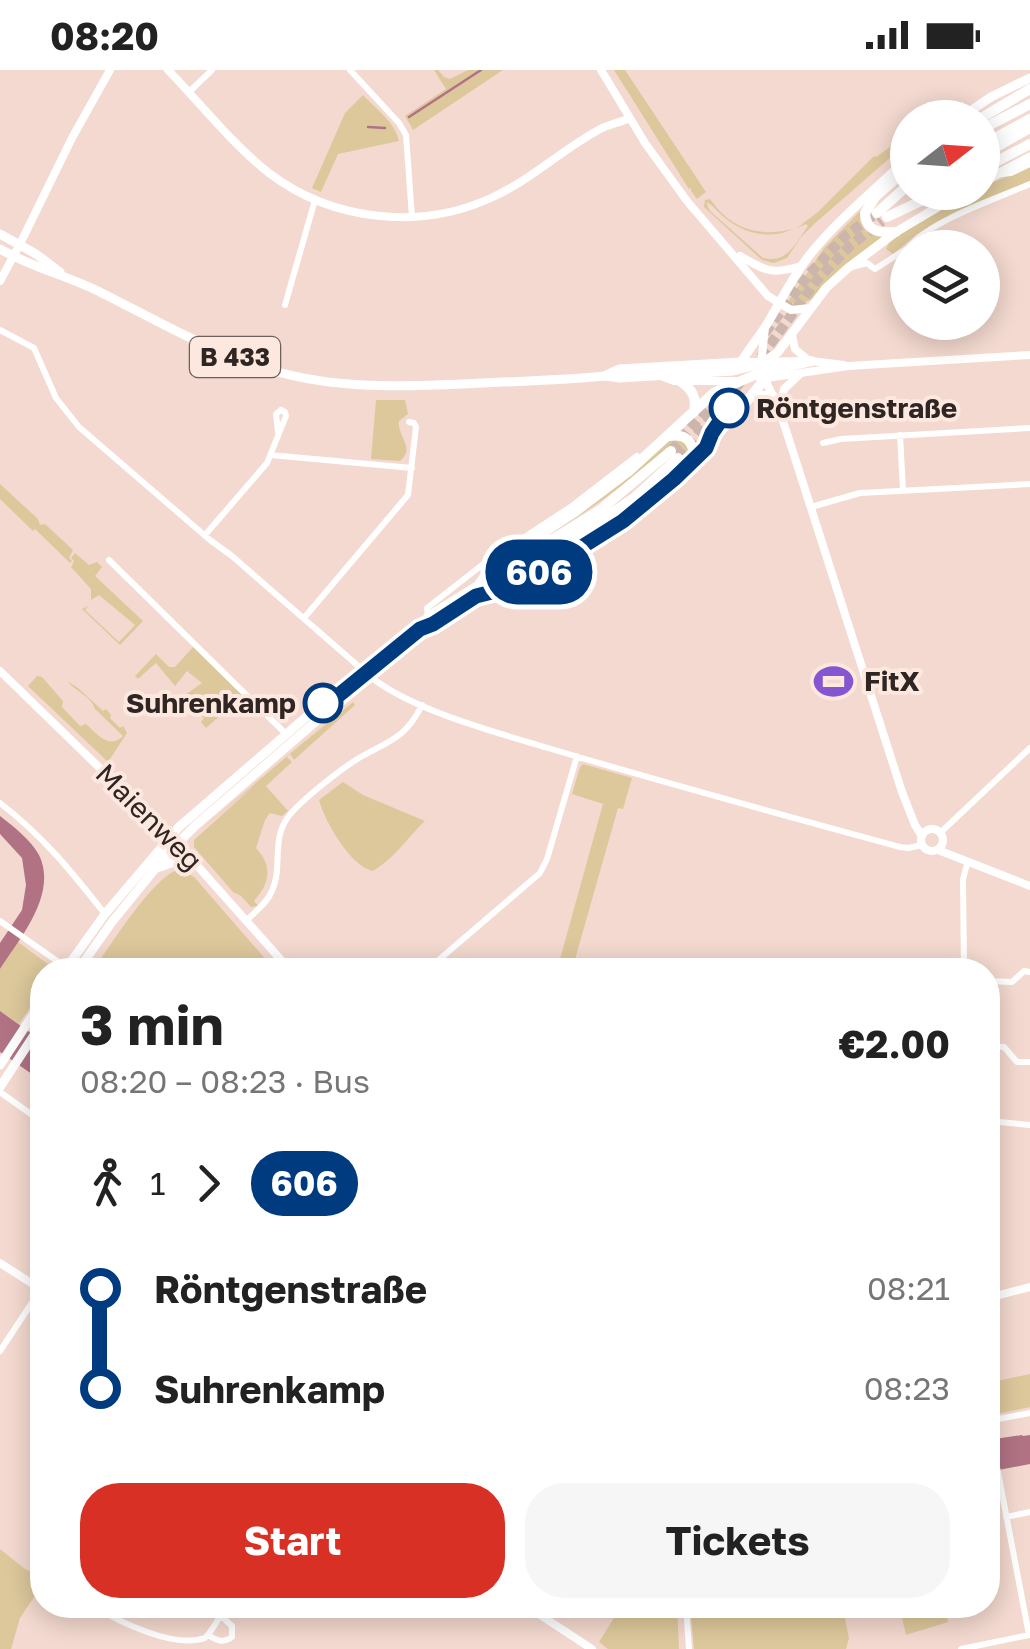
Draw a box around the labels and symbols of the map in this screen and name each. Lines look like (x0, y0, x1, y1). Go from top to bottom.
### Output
north arrow (890, 100, 1000, 210)
road number: B 433 (190, 337, 280, 377)
marker: Röntgenstraße (710, 389, 748, 427)
place label: Röntgenstraße (756, 391, 957, 424)
line badge: 606 (482, 540, 596, 604)
sports icon: FitX (813, 660, 855, 702)
place label: FitX (864, 664, 920, 697)
marker: Suhrenkamp (304, 684, 342, 722)
place label: Suhrenkamp (126, 686, 296, 719)
street label: Maienweg (89, 757, 209, 877)

